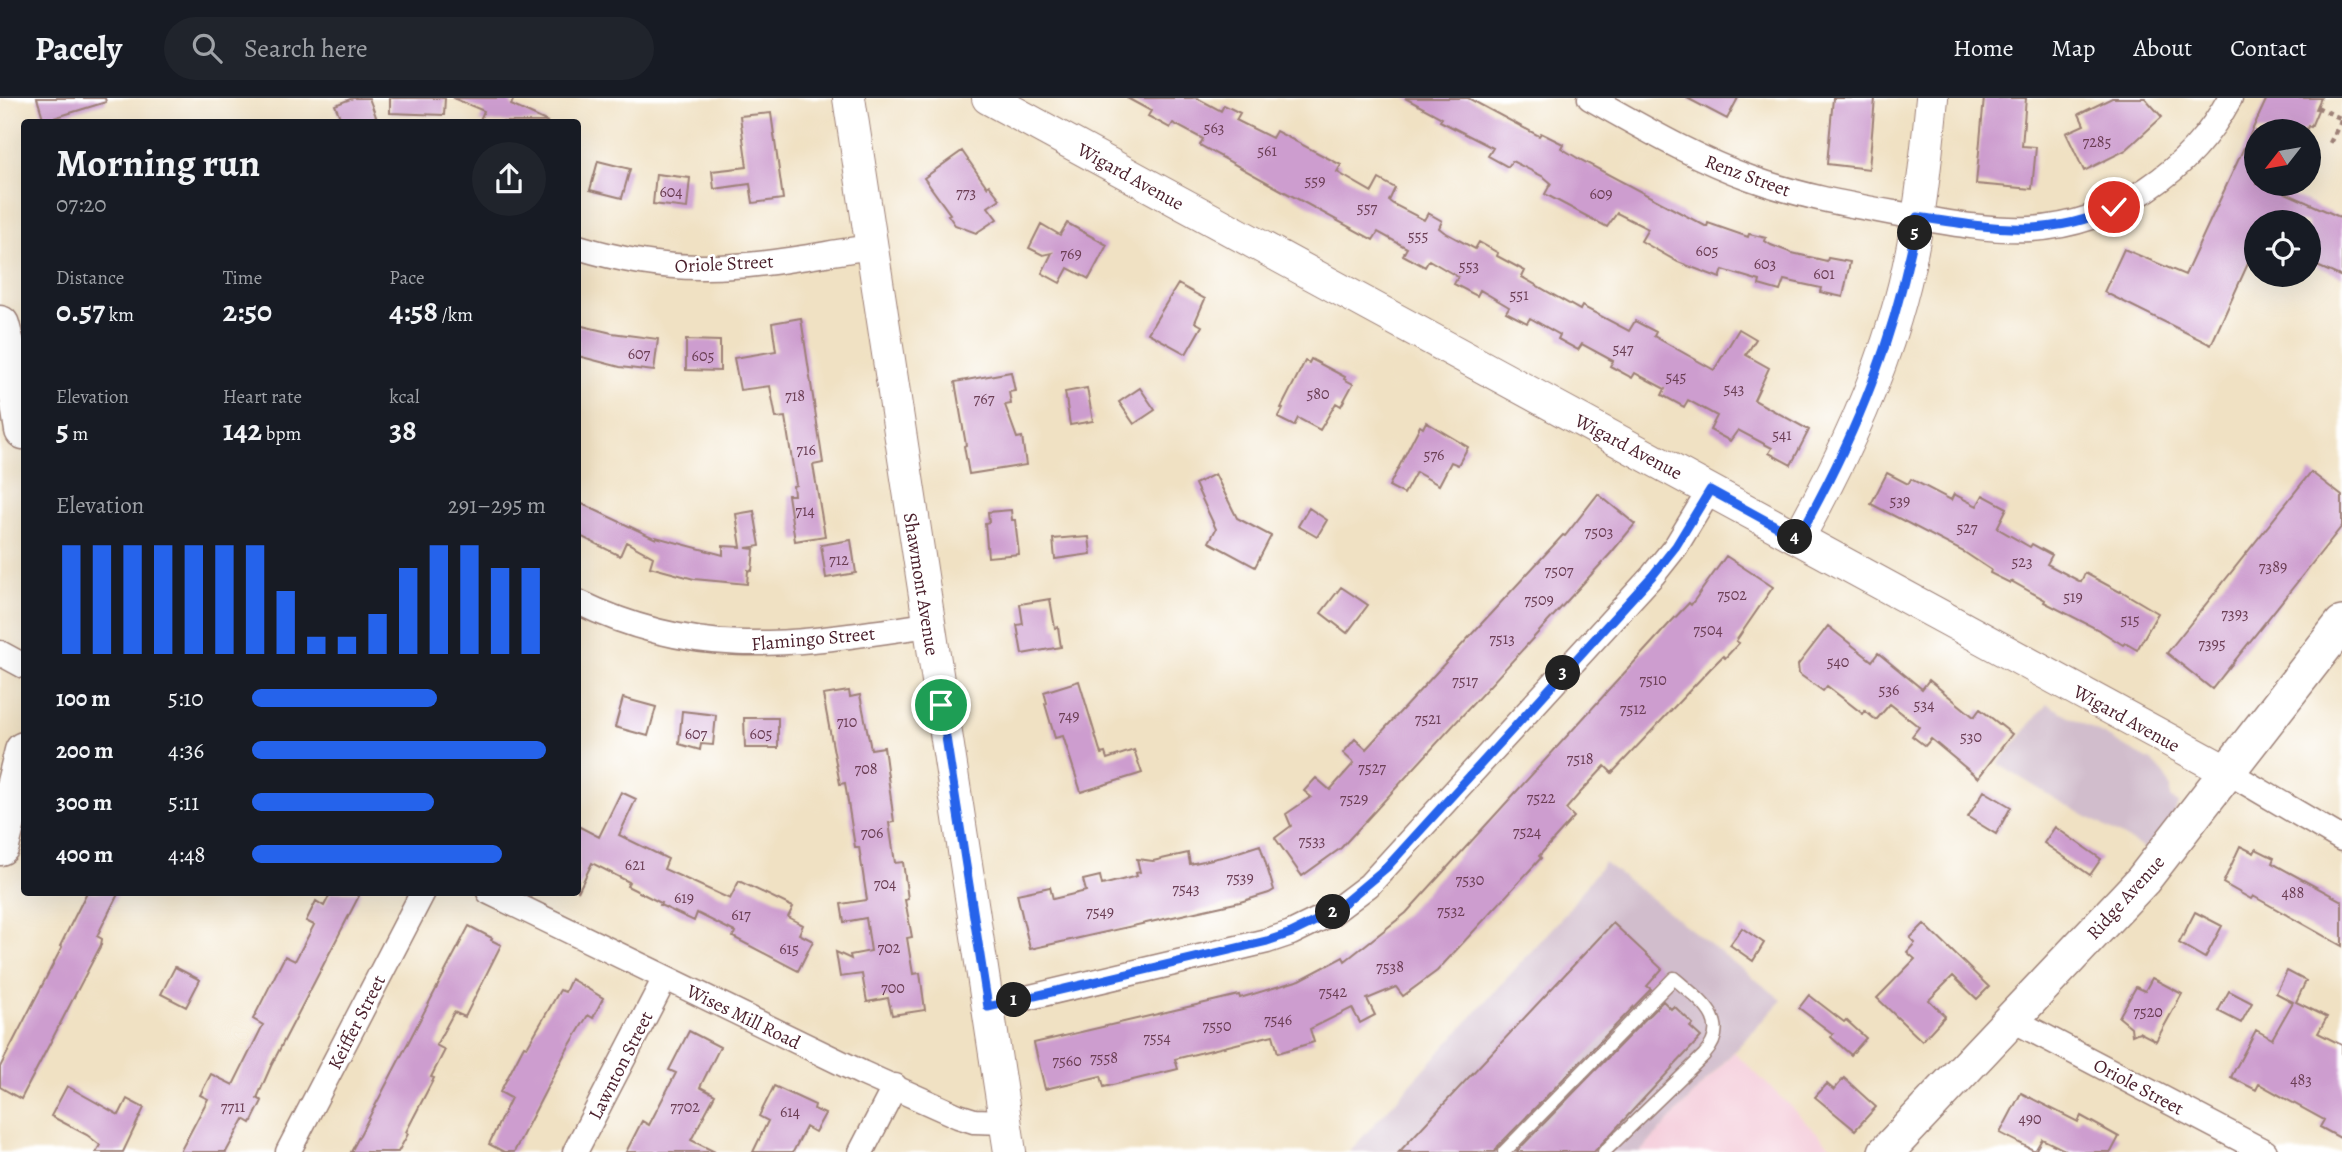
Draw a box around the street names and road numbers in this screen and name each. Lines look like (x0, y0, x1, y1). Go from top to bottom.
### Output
street label: Wigard Avenue (1072, 136, 1188, 217)
street label: Renz Street (1701, 148, 1794, 203)
street label: Oriole Street (674, 248, 774, 280)
street label: Wigard Avenue (1569, 407, 1687, 486)
street label: Shawmont Avenue (897, 511, 945, 657)
street label: Flamingo Street (750, 621, 876, 657)
street label: Wigard Avenue (2068, 678, 2184, 759)
street label: Ridge Avenue (2081, 850, 2171, 946)
street label: Keiffer Street (322, 971, 392, 1074)
street label: Wises Mill Road (681, 978, 806, 1056)
street label: Lawnton Street (582, 1007, 659, 1124)
street label: Oriole Street (2089, 1052, 2188, 1122)

